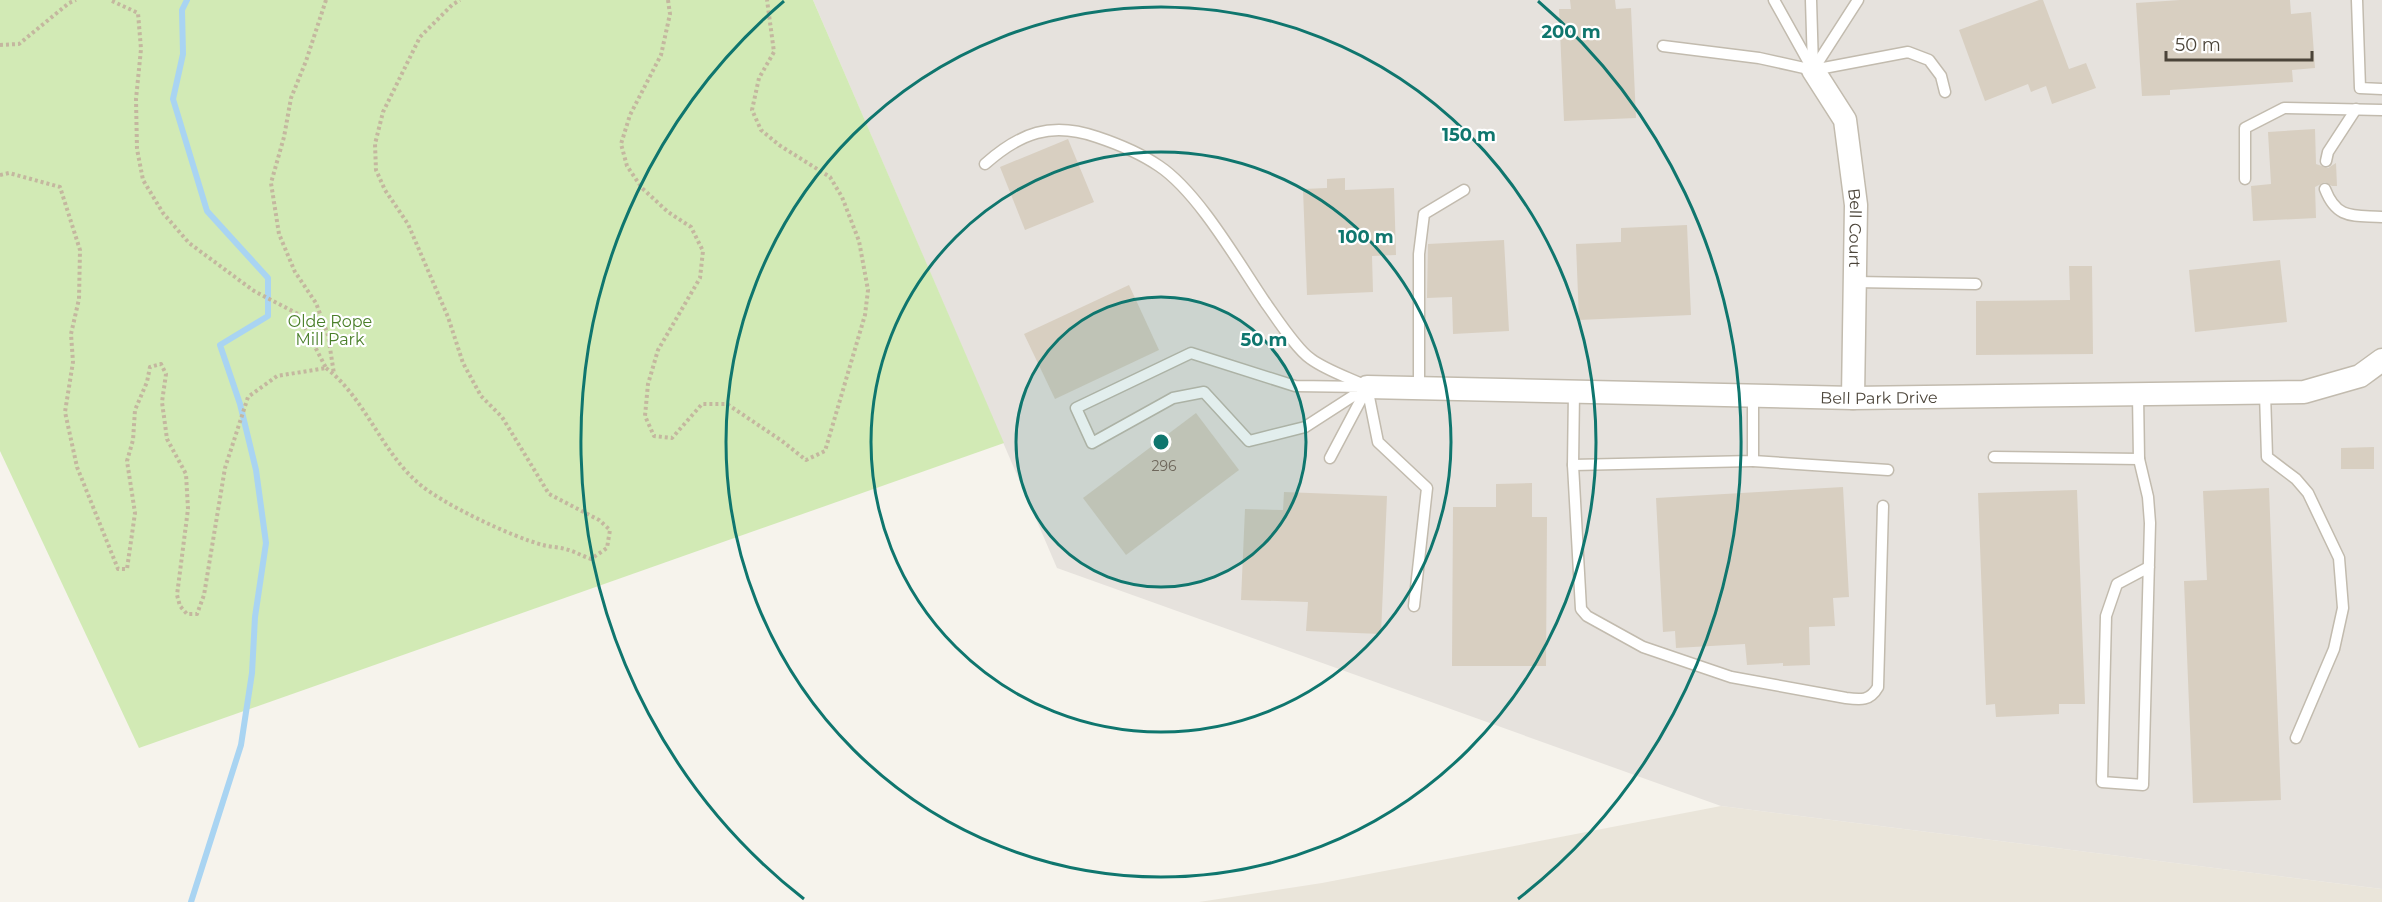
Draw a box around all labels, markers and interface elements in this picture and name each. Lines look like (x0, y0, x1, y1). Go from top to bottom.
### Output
text: 200 m (1541, 21, 1601, 43)
scale bar (2166, 24, 2312, 62)
text: 50 m (2175, 34, 2221, 56)
text: 150 m (1442, 124, 1496, 146)
street label: Bell Court (1844, 187, 1866, 268)
text: 100 m (1338, 226, 1394, 248)
park label: Olde Rope Mill Park (288, 312, 372, 349)
text: 50 m (1241, 329, 1287, 351)
street label: Bell Park Drive (1820, 387, 1938, 408)
centre of rings (1151, 432, 1171, 452)
house number: 296 (1151, 457, 1177, 475)

